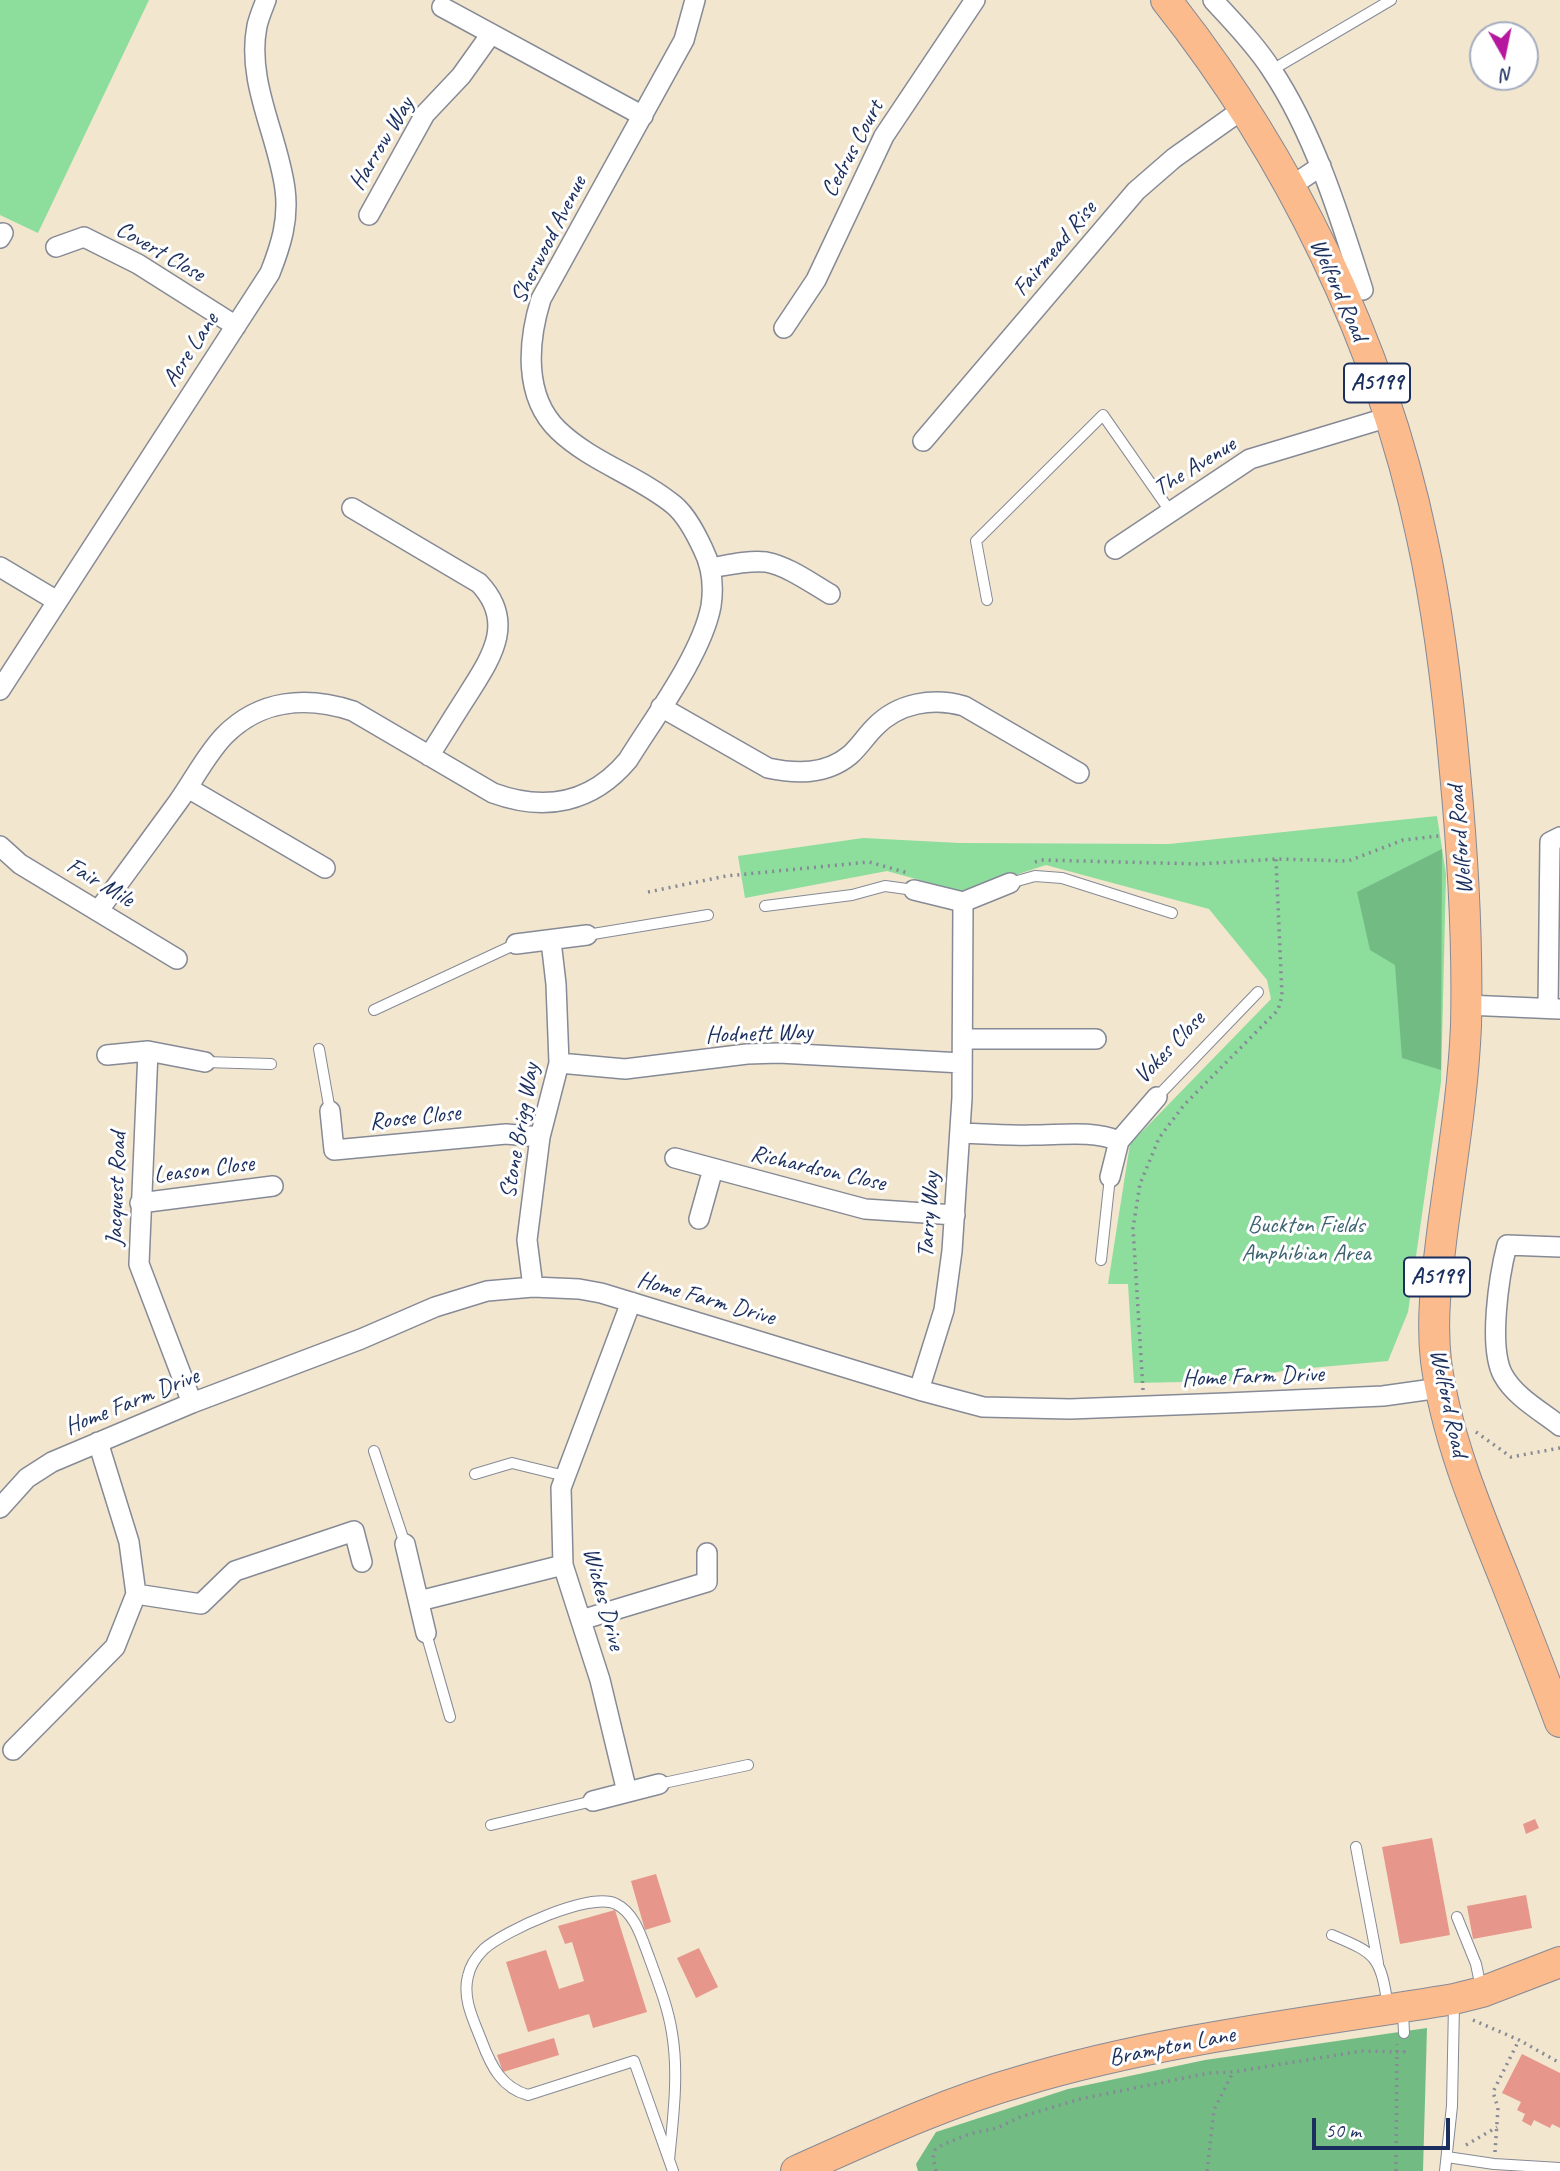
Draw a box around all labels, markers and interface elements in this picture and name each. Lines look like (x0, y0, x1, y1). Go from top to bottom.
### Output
north arrow (1469, 21, 1539, 91)
text: N (1499, 62, 1515, 88)
street label: Harrow Way (343, 92, 421, 196)
street label: Cedrus Court (816, 96, 890, 202)
street label: Sherwood Avenue (505, 171, 593, 309)
street label: Fairmead Rise (1007, 196, 1103, 302)
street label: Covert Close (110, 215, 210, 289)
street label: Welford Road (1303, 234, 1373, 346)
street label: Acre Lane (157, 308, 225, 392)
road number: A5199 (1344, 364, 1410, 402)
street label: The Avenue (1149, 431, 1241, 503)
street label: Welford Road (1442, 784, 1480, 896)
street label: Fair Mile (61, 852, 139, 914)
street label: Vokes Close (1128, 1006, 1212, 1090)
street label: Hodnett Way (705, 1018, 813, 1050)
street label: Stone Brigg Way (494, 1061, 546, 1201)
street label: Roose Close (368, 1099, 462, 1137)
street label: Jacquest Road (101, 1132, 133, 1246)
street label: Richardson Close (748, 1139, 888, 1199)
street label: Leason Close (152, 1150, 256, 1190)
street label: Tarry Way (912, 1171, 946, 1259)
park label: Buckton Fields Amphibian Area (1241, 1212, 1371, 1268)
road number: A5199 (1404, 1258, 1470, 1296)
street label: Home Farm Drive (634, 1266, 778, 1332)
street label: Welford Road (1423, 1347, 1473, 1459)
street label: Home Farm Drive (1182, 1360, 1324, 1394)
street label: Home Farm Drive (61, 1362, 203, 1442)
street label: Wickes Drive (576, 1545, 630, 1653)
street label: Brampton Lane (1107, 2021, 1237, 2073)
scale bar (1315, 2104, 1453, 2148)
text: 50 m (1325, 2117, 1361, 2143)

